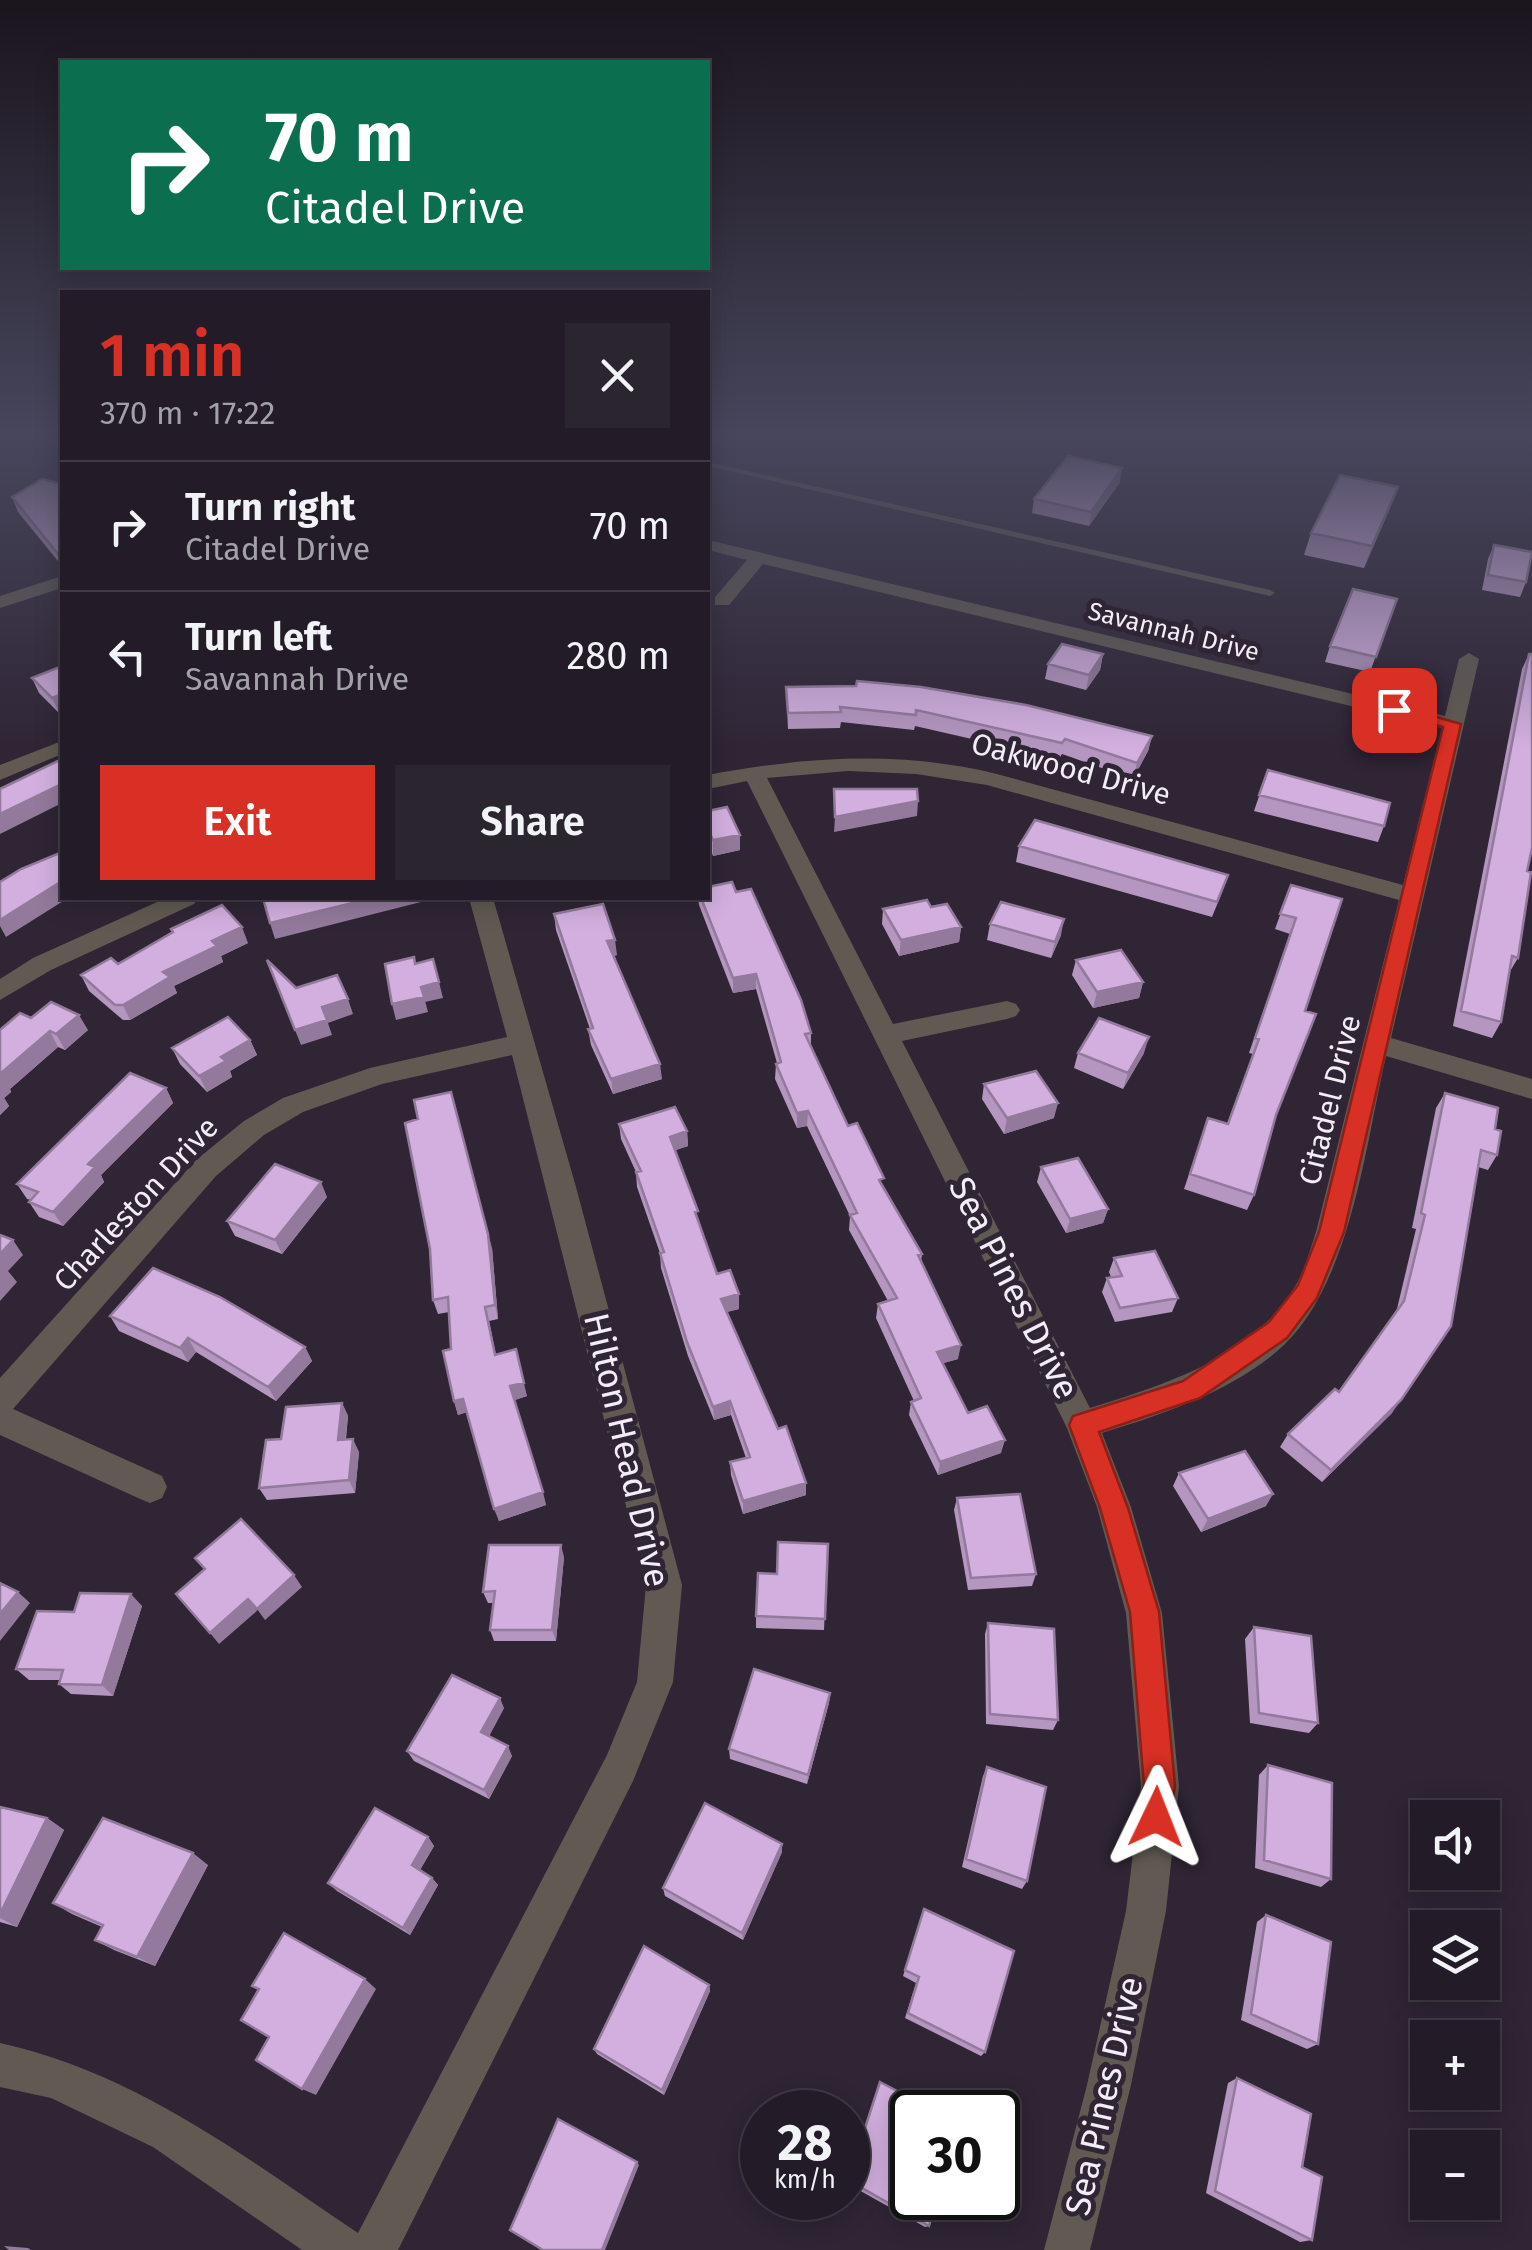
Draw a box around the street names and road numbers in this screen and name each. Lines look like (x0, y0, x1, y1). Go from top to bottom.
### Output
street label: Savannah Drive (1085, 596, 1262, 668)
street label: Oakwood Drive (967, 725, 1175, 813)
street label: Citadel Drive (1292, 1011, 1368, 1189)
street label: Charleston Drive (46, 1110, 226, 1298)
street label: Sea Pines Drive (940, 1170, 1088, 1406)
street label: Hilton Head Drive (575, 1309, 679, 1591)
street label: Sea Pines Drive (1056, 1973, 1152, 2219)

